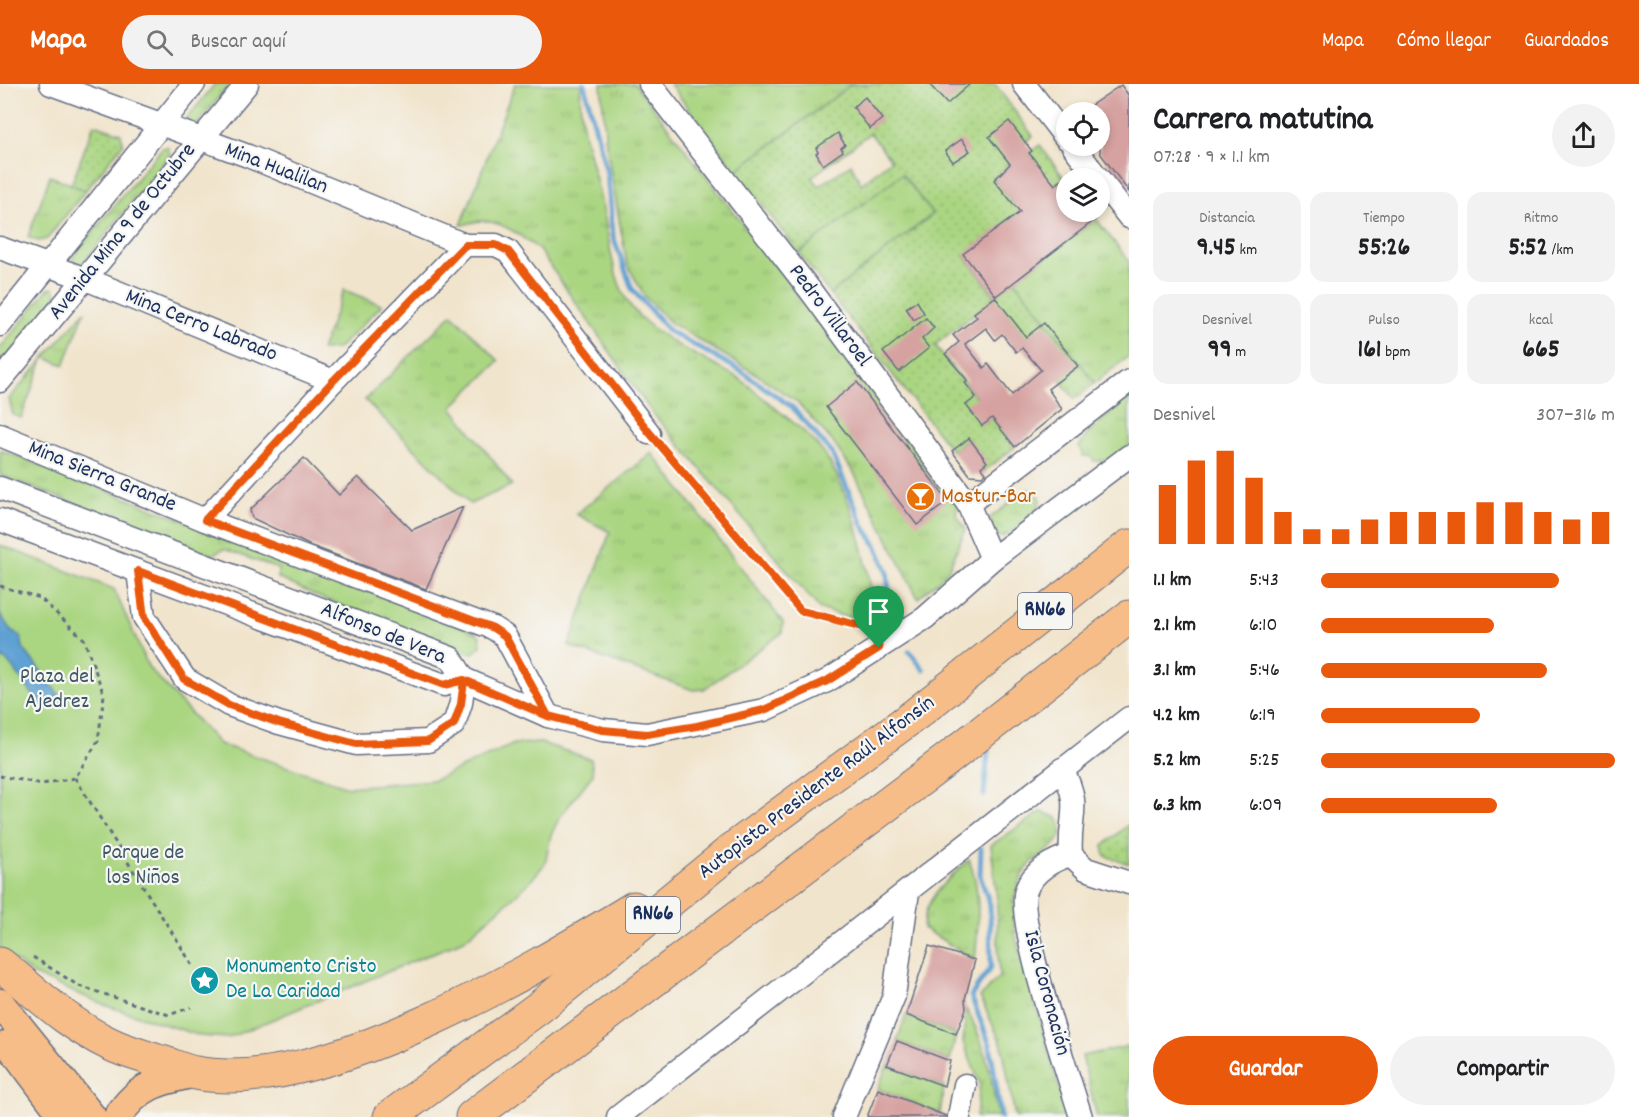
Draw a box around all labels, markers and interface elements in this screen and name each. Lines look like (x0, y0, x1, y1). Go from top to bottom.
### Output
search box (122, 15, 542, 69)
text: Mapa (30, 22, 86, 62)
icon: search (143, 26, 176, 59)
text: Buscar aquí (191, 27, 286, 58)
text: Mapa (1322, 27, 1364, 57)
text: Cómo llegar (1397, 27, 1491, 57)
text: Guardados (1524, 27, 1609, 57)
text: Carrera matutina (1153, 98, 1373, 145)
map controls (1056, 102, 1110, 222)
button: locate (1056, 102, 1110, 156)
button: share (1552, 104, 1615, 167)
street label: Mina Hualilan (220, 135, 332, 203)
street label: Avenida Mina 9 de Octubre (42, 137, 204, 327)
text: 07:28 · 9 × 1.1 km (1153, 144, 1270, 172)
button: layers (1056, 168, 1110, 222)
text: Distancia (1199, 207, 1255, 230)
text: Tiempo (1363, 207, 1405, 230)
text: Ritmo (1524, 207, 1558, 230)
text: 9.45 (1197, 230, 1236, 267)
text: 55:26 (1358, 230, 1410, 267)
text: 5:52 (1508, 230, 1548, 267)
text: km (1236, 239, 1257, 262)
text: /km (1548, 239, 1574, 262)
street label: Pedro Villaroel (780, 258, 878, 374)
street label: Mina Cerro Labrado (120, 281, 282, 371)
text: Desnivel (1202, 309, 1252, 332)
text: Pulso (1368, 309, 1400, 332)
text: kcal (1529, 309, 1553, 332)
text: 99 (1208, 332, 1232, 369)
text: 161 (1357, 332, 1382, 369)
text: 665 (1522, 332, 1560, 369)
text: m (1232, 341, 1246, 364)
text: bpm (1382, 341, 1411, 364)
text: Desnivel (1153, 402, 1215, 430)
text: 307–316 m (1536, 402, 1615, 430)
street label: Mina Sierra Grande (23, 433, 181, 521)
bar icon: Mastur-Bar (904, 481, 936, 513)
place label: Mastur-Bar (941, 482, 1037, 513)
text: 1.1 km (1153, 567, 1192, 595)
text: 5:43 (1249, 567, 1279, 595)
pin (853, 586, 904, 648)
road number: RN66 (1018, 593, 1072, 629)
street label: Alfonso de Vera (316, 595, 451, 674)
icon: arrive (862, 595, 895, 628)
text: 2.1 km (1153, 612, 1196, 640)
text: 6:10 (1249, 612, 1277, 640)
text: 3.1 km (1153, 657, 1196, 685)
text: 5:46 (1249, 657, 1280, 685)
park label: Plaza del Ajedrez (20, 662, 94, 718)
street label: Autopista Presidente Raúl Alfonsín (692, 688, 942, 888)
text: 4.2 km (1153, 702, 1200, 730)
text: 6:19 (1249, 702, 1276, 730)
text: 5.2 km (1153, 747, 1201, 775)
text: 5:25 (1249, 747, 1280, 775)
text: 6.3 km (1153, 792, 1202, 820)
text: 6:09 (1249, 792, 1282, 820)
park label: Parque de los Niños (102, 838, 184, 894)
road number: RN66 (626, 897, 680, 933)
street label: Isla Coronación (1014, 927, 1078, 1059)
place label: Monumento Cristo De La Caridad (226, 952, 376, 1008)
place icon: Monumento Cristo De La Caridad (189, 964, 221, 996)
button: Guardar (1153, 1036, 1378, 1105)
button: Compartir (1390, 1036, 1615, 1105)

